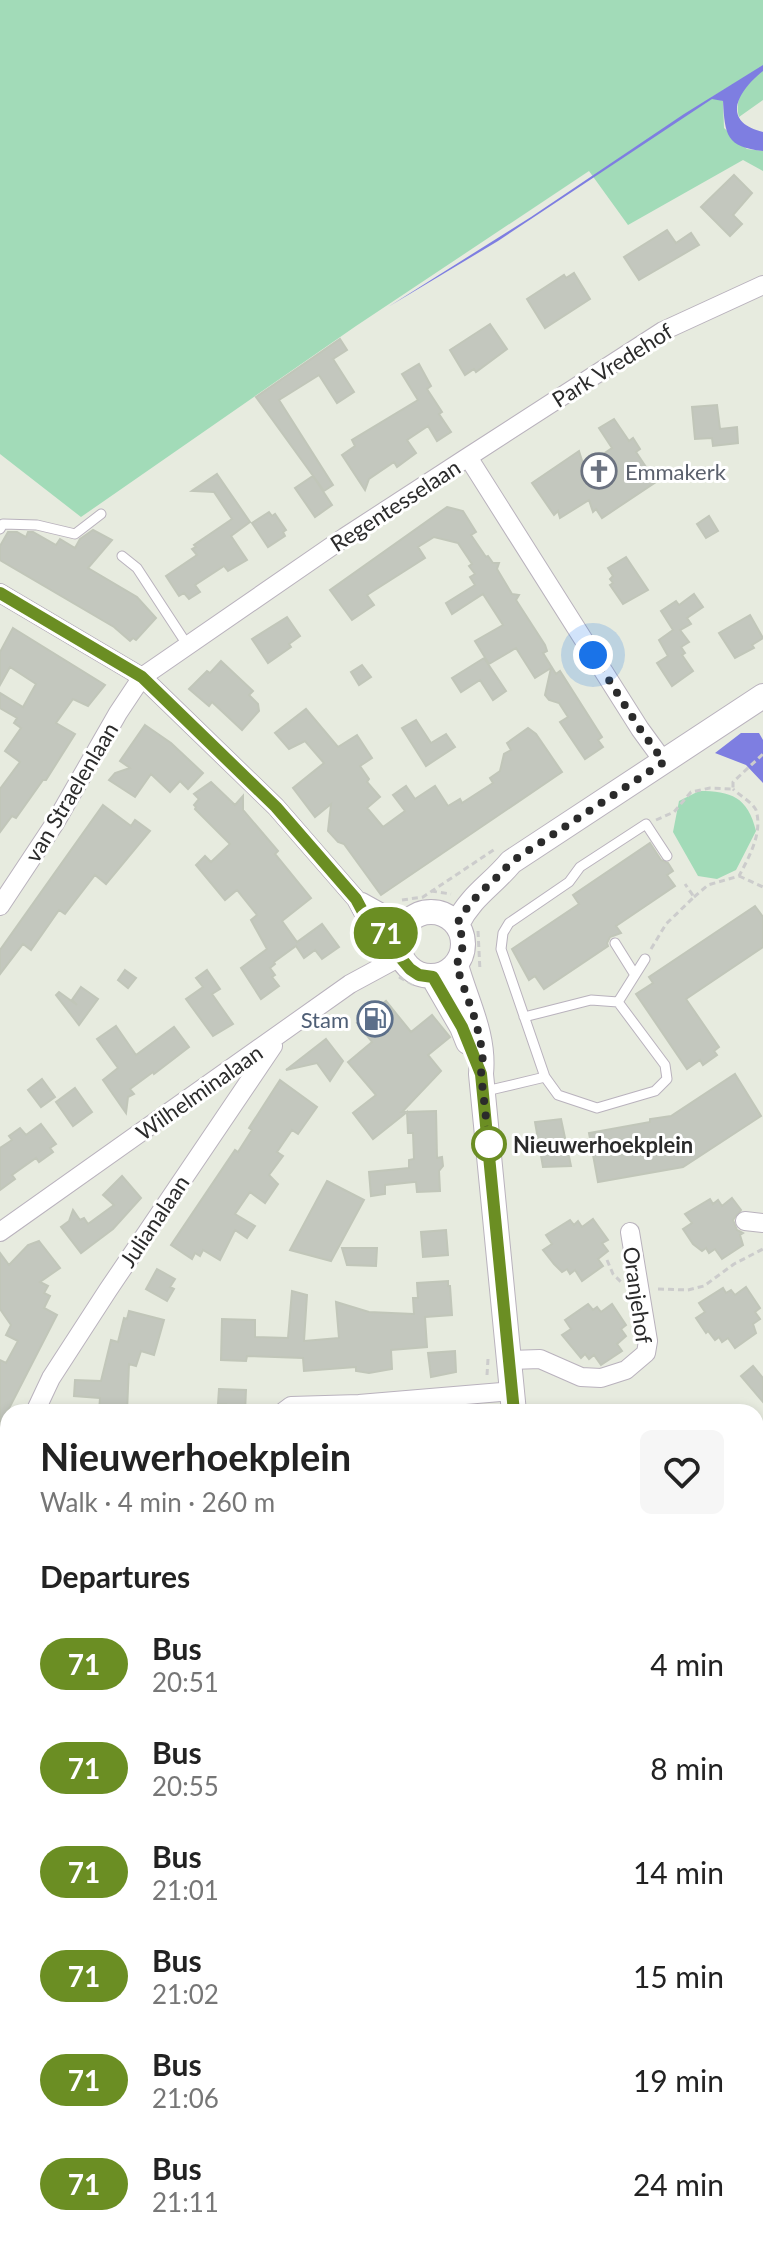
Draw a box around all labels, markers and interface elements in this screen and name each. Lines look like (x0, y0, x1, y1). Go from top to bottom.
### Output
street label: Park Vredehof (547, 317, 677, 413)
church icon: Emmakerk (580, 452, 618, 490)
street label: Regentesselaan (325, 453, 465, 557)
place label: Emmakerk (625, 458, 727, 485)
your location (573, 635, 613, 675)
street label: van Straelenlaan (19, 717, 123, 867)
line badge: 71 (350, 907, 422, 959)
text: 71 (370, 916, 402, 950)
fuel station icon: Stam (356, 1000, 394, 1038)
place label: Stam (301, 1006, 349, 1033)
street label: Wilhelminalaan (131, 1038, 267, 1146)
marker: Nieuwerhoekplein (472, 1127, 506, 1161)
place label: Nieuwerhoekplein (513, 1131, 693, 1158)
street label: Julianalaan (113, 1170, 195, 1272)
street label: Oranjehof (618, 1245, 658, 1345)
button: heart (640, 1430, 724, 1514)
text: Nieuwerhoekplein (40, 1433, 351, 1479)
text: Walk · 4 min · 260 m (40, 1486, 275, 1518)
text: Departures (40, 1558, 190, 1594)
text: Bus (152, 1630, 202, 1666)
text: 4 min (650, 1646, 724, 1682)
text: 71 (68, 1647, 100, 1681)
text: 20:51 (152, 1666, 219, 1698)
text: Bus (152, 1734, 202, 1770)
text: 8 min (650, 1750, 724, 1786)
text: 71 (68, 1751, 100, 1785)
text: 20:55 (152, 1770, 219, 1802)
text: Bus (152, 1838, 202, 1874)
text: 14 min (633, 1854, 724, 1890)
text: 71 (68, 1855, 100, 1889)
text: 21:01 (152, 1874, 219, 1906)
text: Bus (152, 1942, 202, 1978)
text: 15 min (633, 1958, 724, 1994)
text: 71 (68, 1959, 100, 1993)
text: 21:02 (152, 1978, 219, 2010)
text: Bus (152, 2046, 202, 2082)
text: 19 min (633, 2062, 724, 2098)
text: 71 (68, 2063, 100, 2097)
text: 21:06 (152, 2082, 219, 2114)
text: Bus (152, 2150, 202, 2186)
text: 24 min (633, 2166, 724, 2202)
text: 71 (68, 2167, 100, 2201)
text: 21:11 (152, 2186, 219, 2218)

